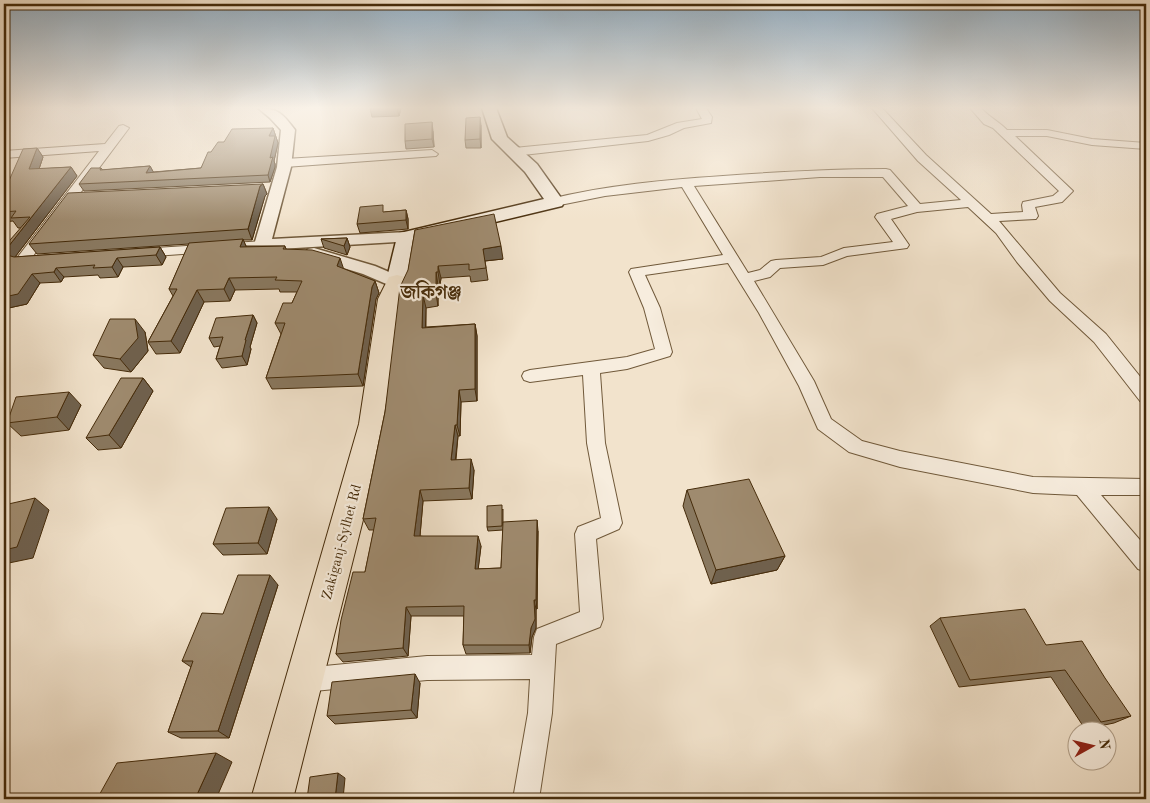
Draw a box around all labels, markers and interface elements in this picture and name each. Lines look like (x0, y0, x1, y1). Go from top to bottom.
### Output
district label: জকিগঞ্জ (399, 280, 462, 303)
street label: Zakiganj-Sylhet Rd (320, 483, 364, 601)
north arrow (1068, 720, 1118, 770)
text: N (1096, 738, 1112, 751)

